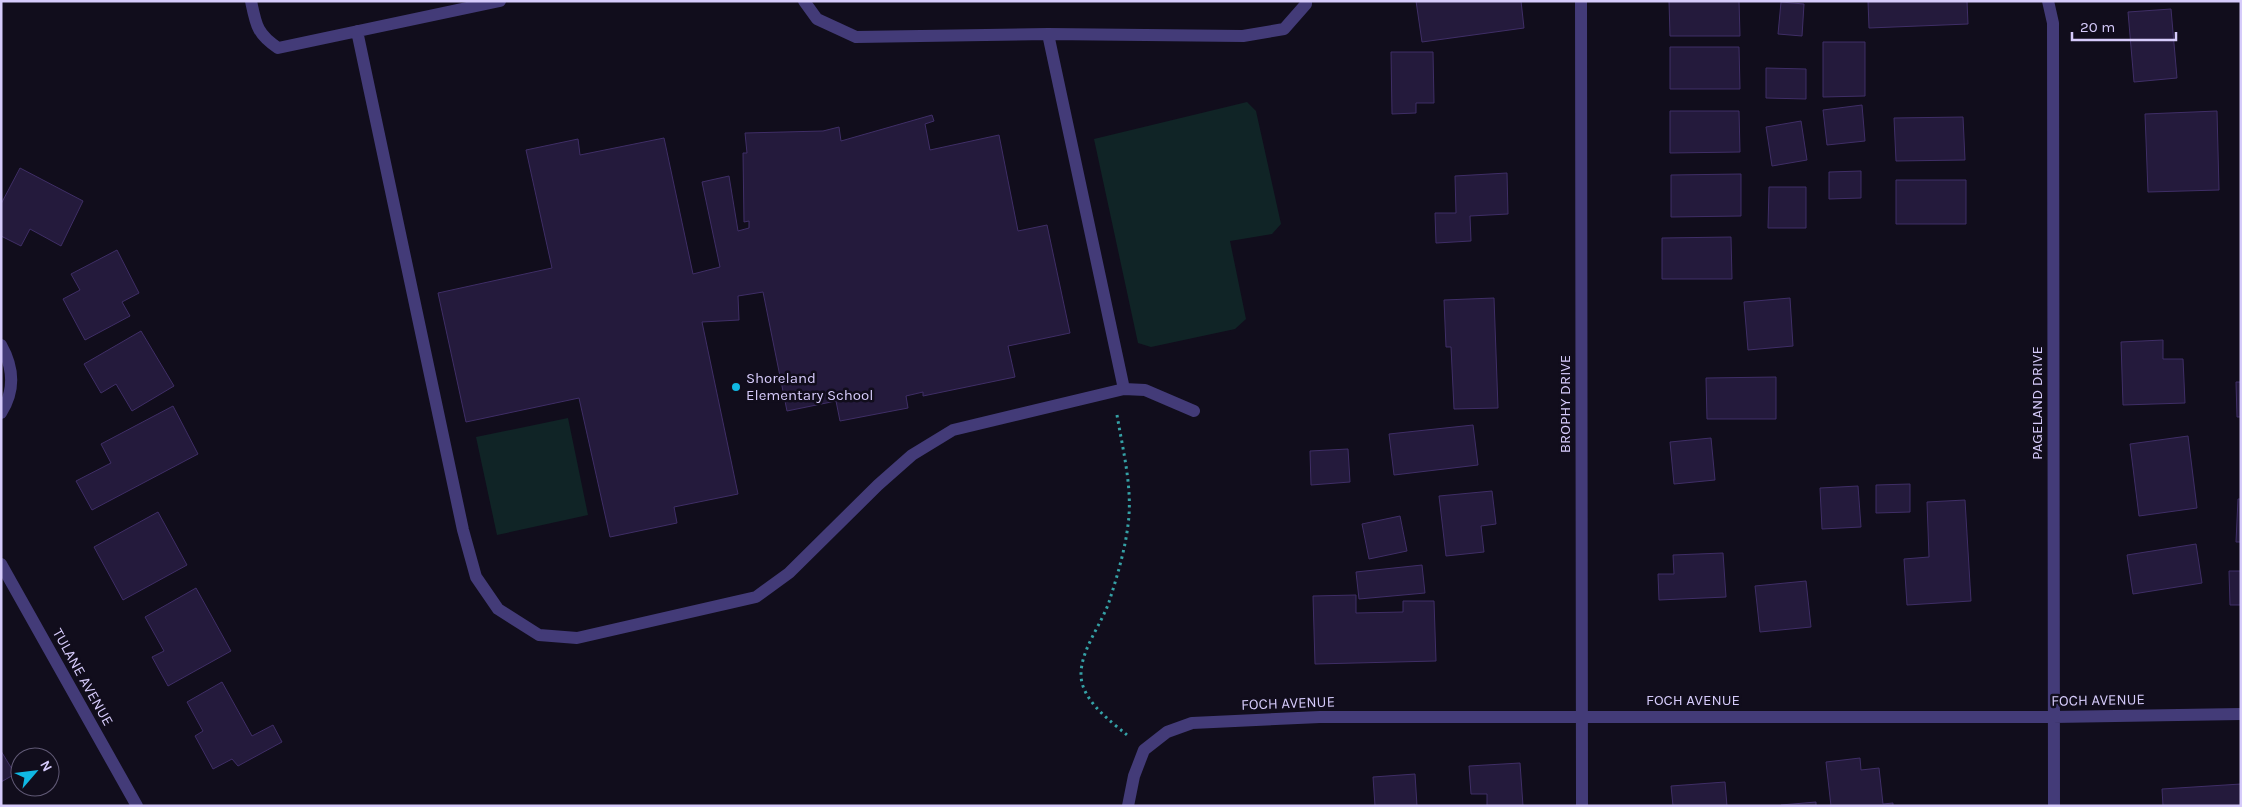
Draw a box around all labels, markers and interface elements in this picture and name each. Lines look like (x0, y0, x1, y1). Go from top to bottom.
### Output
scale bar (2072, 10, 2176, 42)
text: 20 m (2080, 18, 2115, 36)
street label: PAGELAND DRIVE (2028, 346, 2046, 460)
street label: BROPHY DRIVE (1556, 355, 1574, 453)
place label: Shoreland Elementary School (746, 369, 873, 404)
marker: Shoreland Elementary School (730, 381, 742, 393)
street label: TULANE AVENUE (49, 625, 117, 729)
street label: FOCH AVENUE (2051, 690, 2145, 710)
street label: FOCH AVENUE (1646, 691, 1740, 709)
street label: FOCH AVENUE (1241, 692, 1335, 714)
north arrow (10, 747, 60, 797)
text: N (36, 758, 56, 775)

